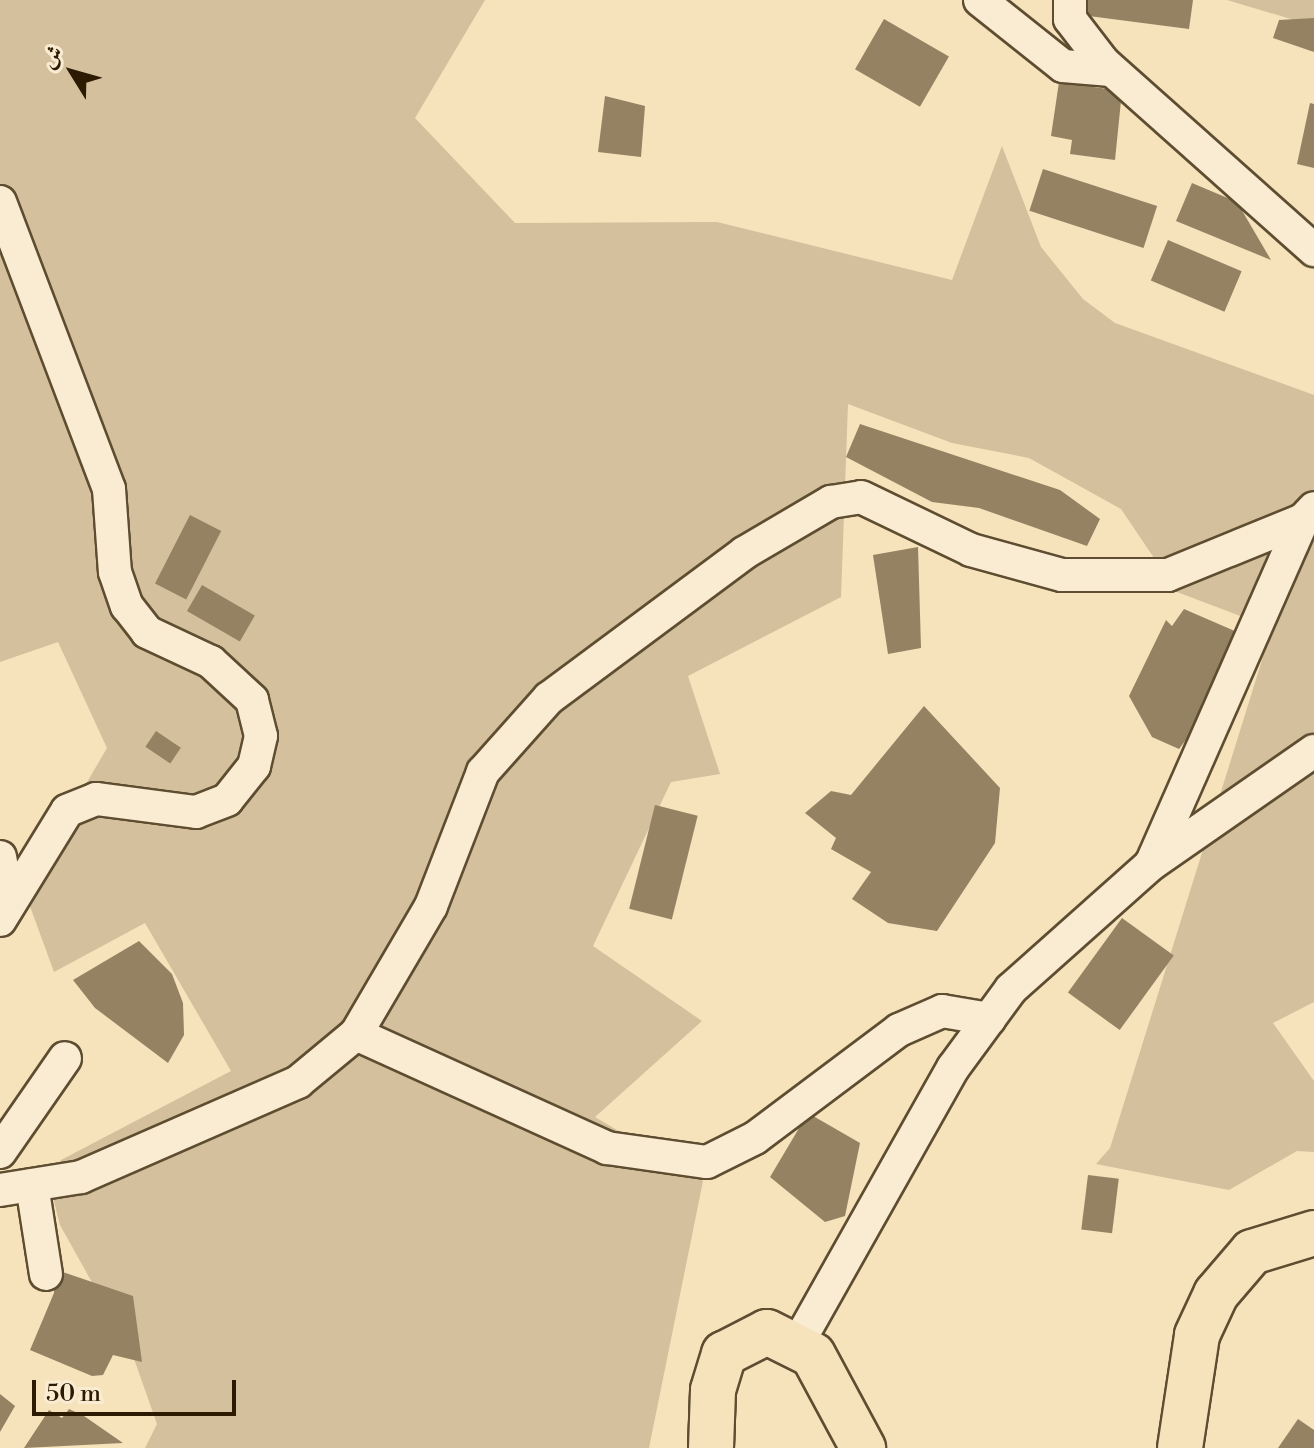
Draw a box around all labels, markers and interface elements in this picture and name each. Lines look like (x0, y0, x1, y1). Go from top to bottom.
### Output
north arrow (32, 32, 112, 112)
text: ش (35, 40, 70, 74)
scale bar (36, 1364, 240, 1414)
text: 50 m (46, 1379, 101, 1409)

